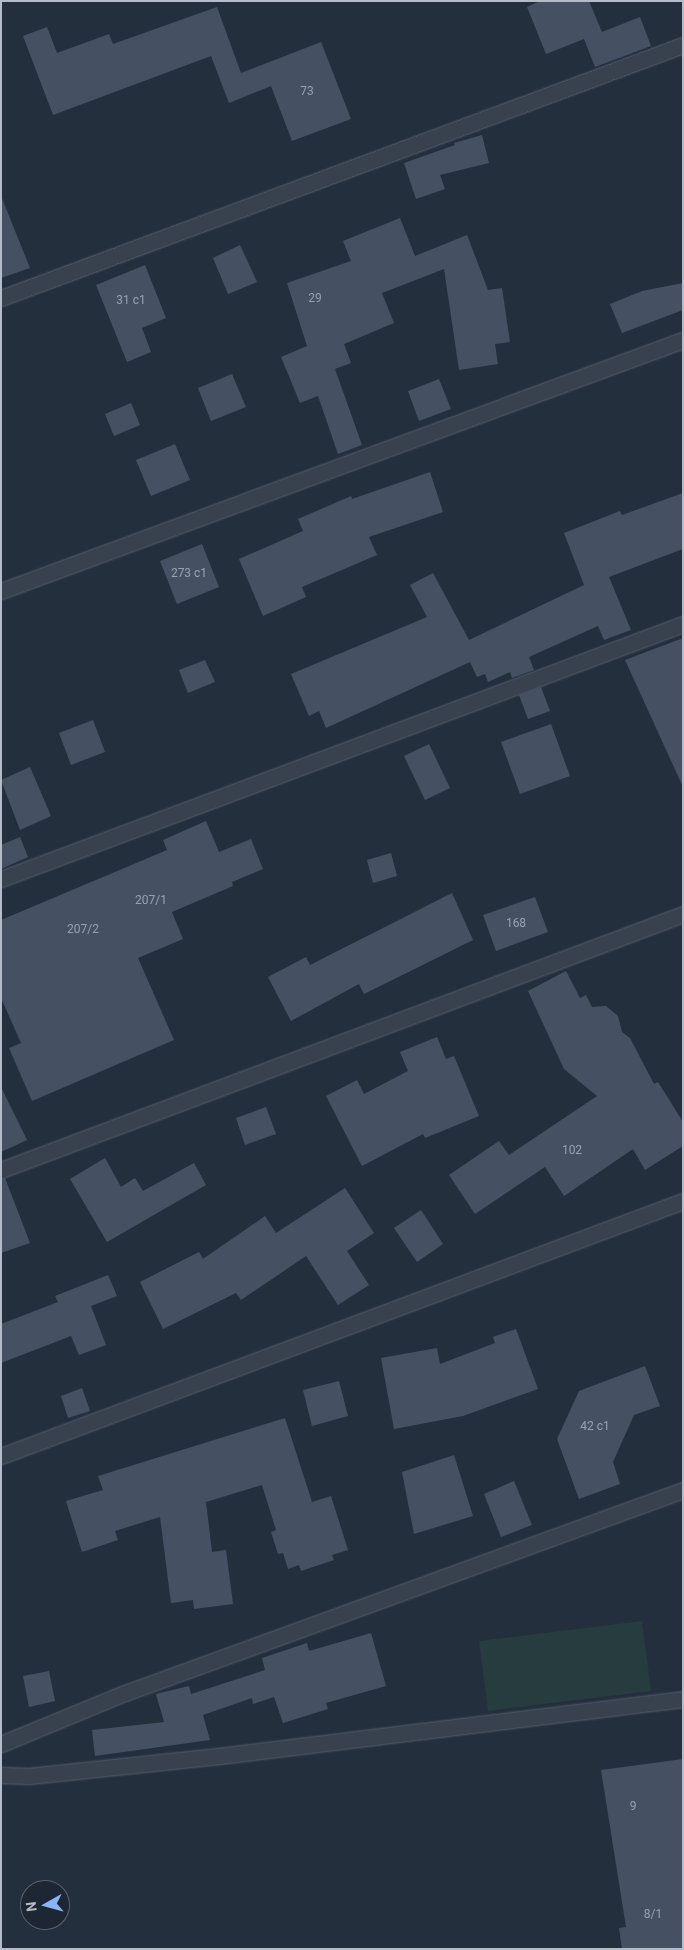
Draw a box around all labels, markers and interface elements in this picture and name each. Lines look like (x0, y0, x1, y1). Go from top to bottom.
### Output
house number: 73 (300, 85, 314, 99)
house number: 29 (308, 292, 322, 306)
house number: 31 с1 (116, 294, 146, 308)
house number: 273 с1 (171, 567, 207, 581)
house number: 207/1 (135, 894, 167, 908)
house number: 168 (506, 917, 526, 931)
house number: 207/2 (67, 923, 99, 937)
house number: 102 (562, 1144, 582, 1158)
house number: 42 с1 (580, 1420, 610, 1434)
house number: 9 (630, 1800, 636, 1814)
north arrow (20, 1880, 70, 1930)
text: N (23, 1901, 40, 1913)
house number: 8/1 (644, 1908, 662, 1922)

